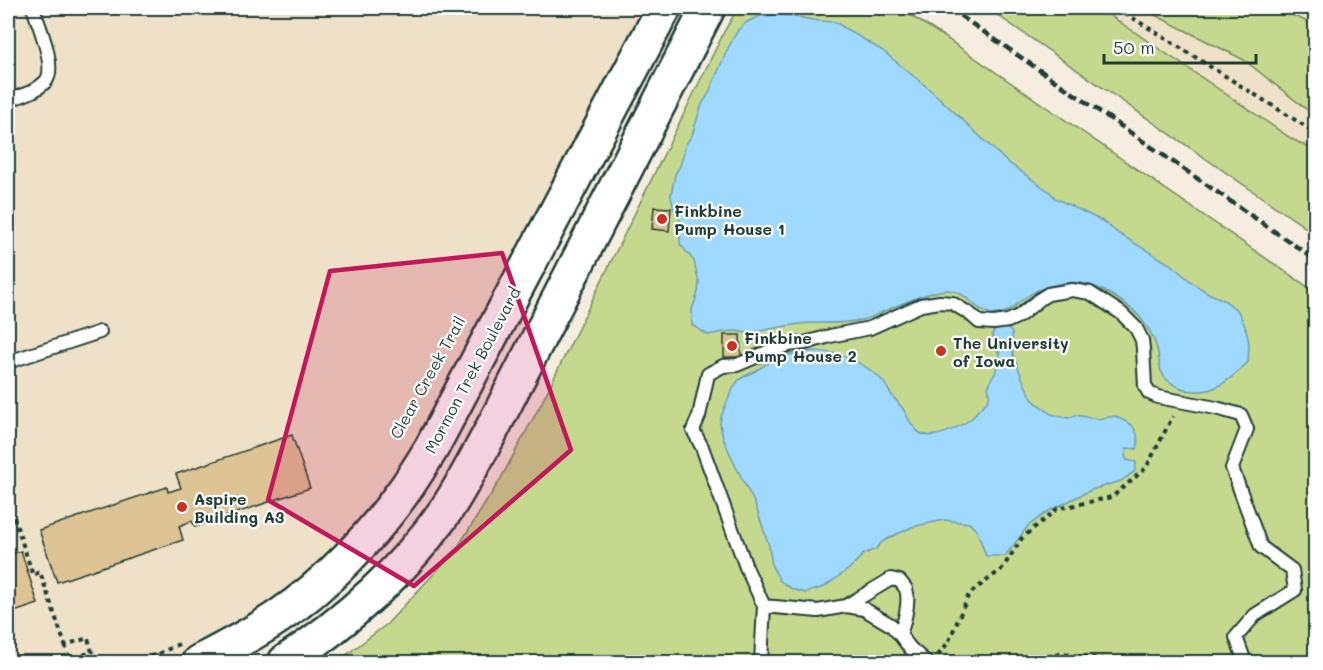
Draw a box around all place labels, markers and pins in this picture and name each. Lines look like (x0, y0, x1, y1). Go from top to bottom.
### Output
place label: Finkbine Pump House 1 (674, 200, 785, 239)
marker: Finkbine Pump House 1 (655, 212, 669, 226)
place label: Finkbine Pump House 2 (744, 327, 857, 366)
place label: The University of Iowa (953, 332, 1069, 371)
marker: Finkbine Pump House 2 (725, 339, 739, 353)
marker: The University of Iowa (934, 344, 948, 358)
place label: Aspire Building A3 (194, 488, 285, 527)
marker: Aspire Building A3 (175, 500, 189, 514)

